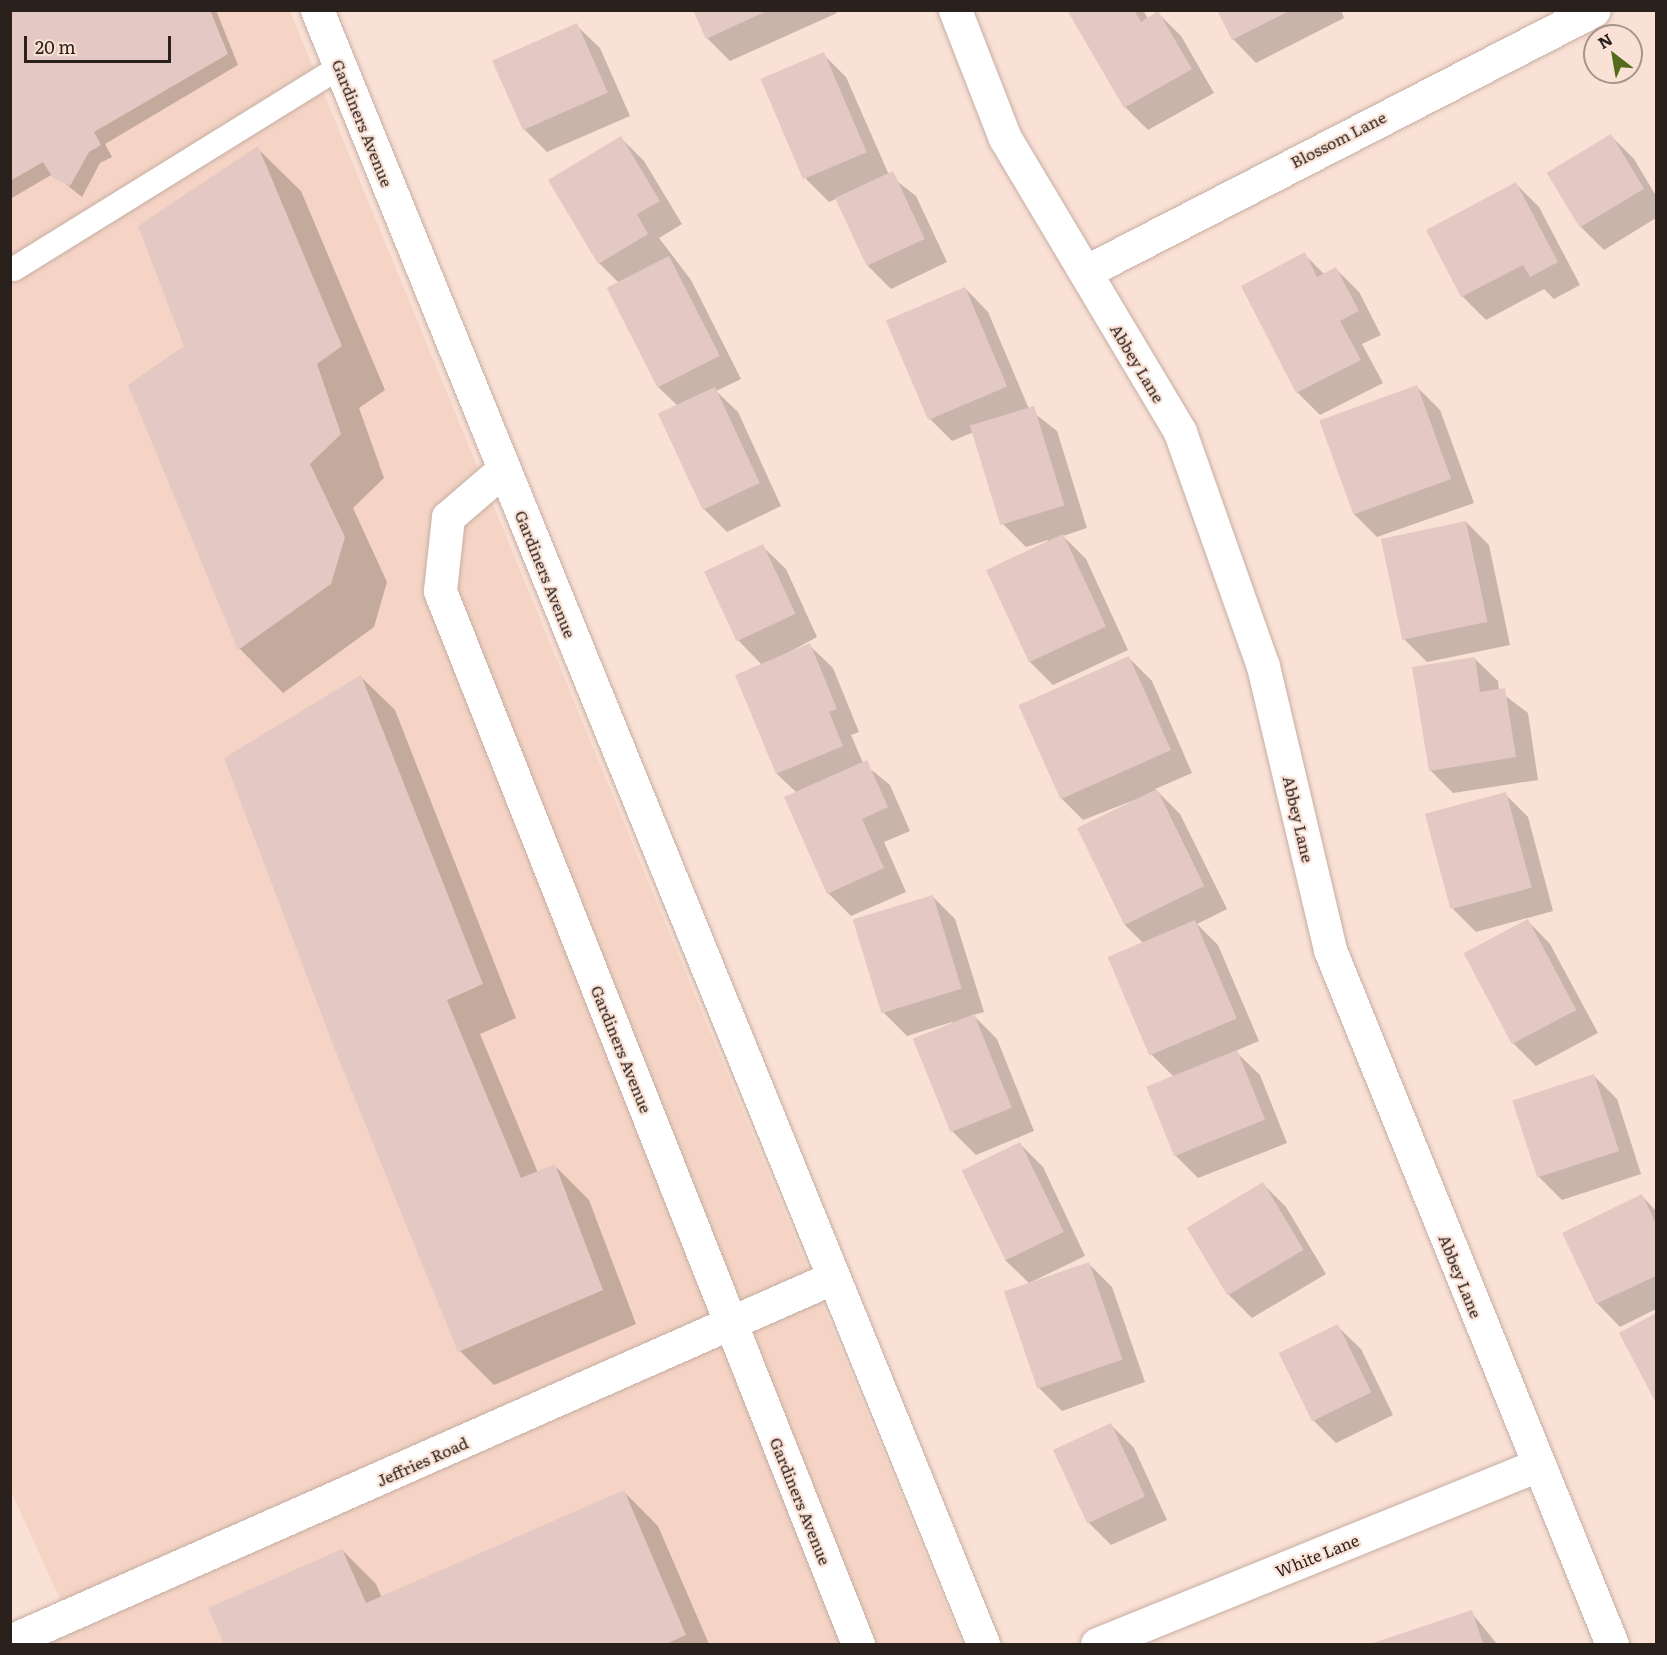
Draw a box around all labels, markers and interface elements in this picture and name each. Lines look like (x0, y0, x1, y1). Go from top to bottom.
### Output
scale bar (27, 24, 174, 62)
north arrow (1583, 24, 1643, 84)
text: N (1593, 27, 1617, 54)
text: 20 m (35, 33, 76, 60)
street label: Gardiners Avenue (329, 56, 397, 190)
street label: Blossom Lane (1287, 107, 1389, 171)
street label: Abbey Lane (1107, 320, 1169, 406)
street label: Gardiners Avenue (512, 507, 580, 641)
street label: Abbey Lane (1280, 774, 1318, 864)
street label: Gardiners Avenue (588, 982, 656, 1116)
street label: Abbey Lane (1436, 1231, 1486, 1321)
street label: Jeffries Road (373, 1432, 471, 1490)
street label: Gardiners Avenue (767, 1434, 835, 1568)
street label: White Lane (1272, 1530, 1362, 1580)

